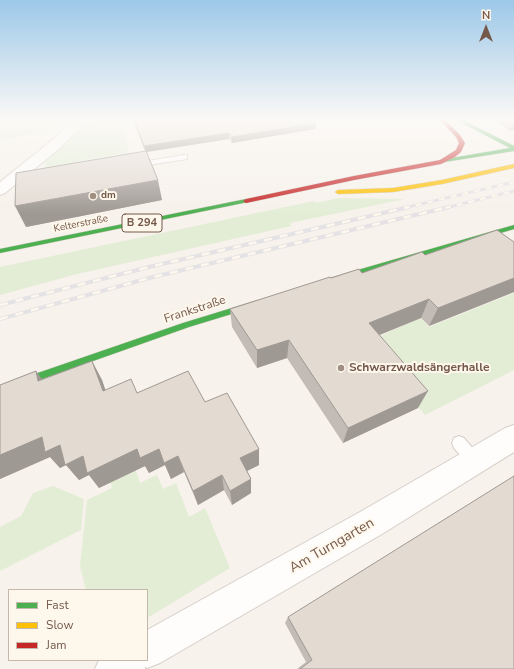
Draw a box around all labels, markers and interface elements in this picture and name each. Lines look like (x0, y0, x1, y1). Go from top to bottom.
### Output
north arrow (466, 8, 506, 48)
text: N (482, 8, 490, 23)
place label: dm (101, 190, 116, 202)
marker: dm (88, 191, 98, 201)
street label: Kelterstraße (53, 213, 109, 235)
road number: B 294 (122, 214, 162, 232)
street label: Frankstraße (162, 293, 228, 327)
place label: Schwarzwaldsängerhalle (349, 361, 489, 375)
marker: Schwarzwaldsängerhalle (336, 363, 346, 373)
street label: Am Turngarten (287, 515, 377, 577)
legend (8, 589, 148, 661)
text: Fast (46, 597, 69, 613)
text: Slow (46, 617, 74, 633)
text: Jam (46, 637, 67, 653)

